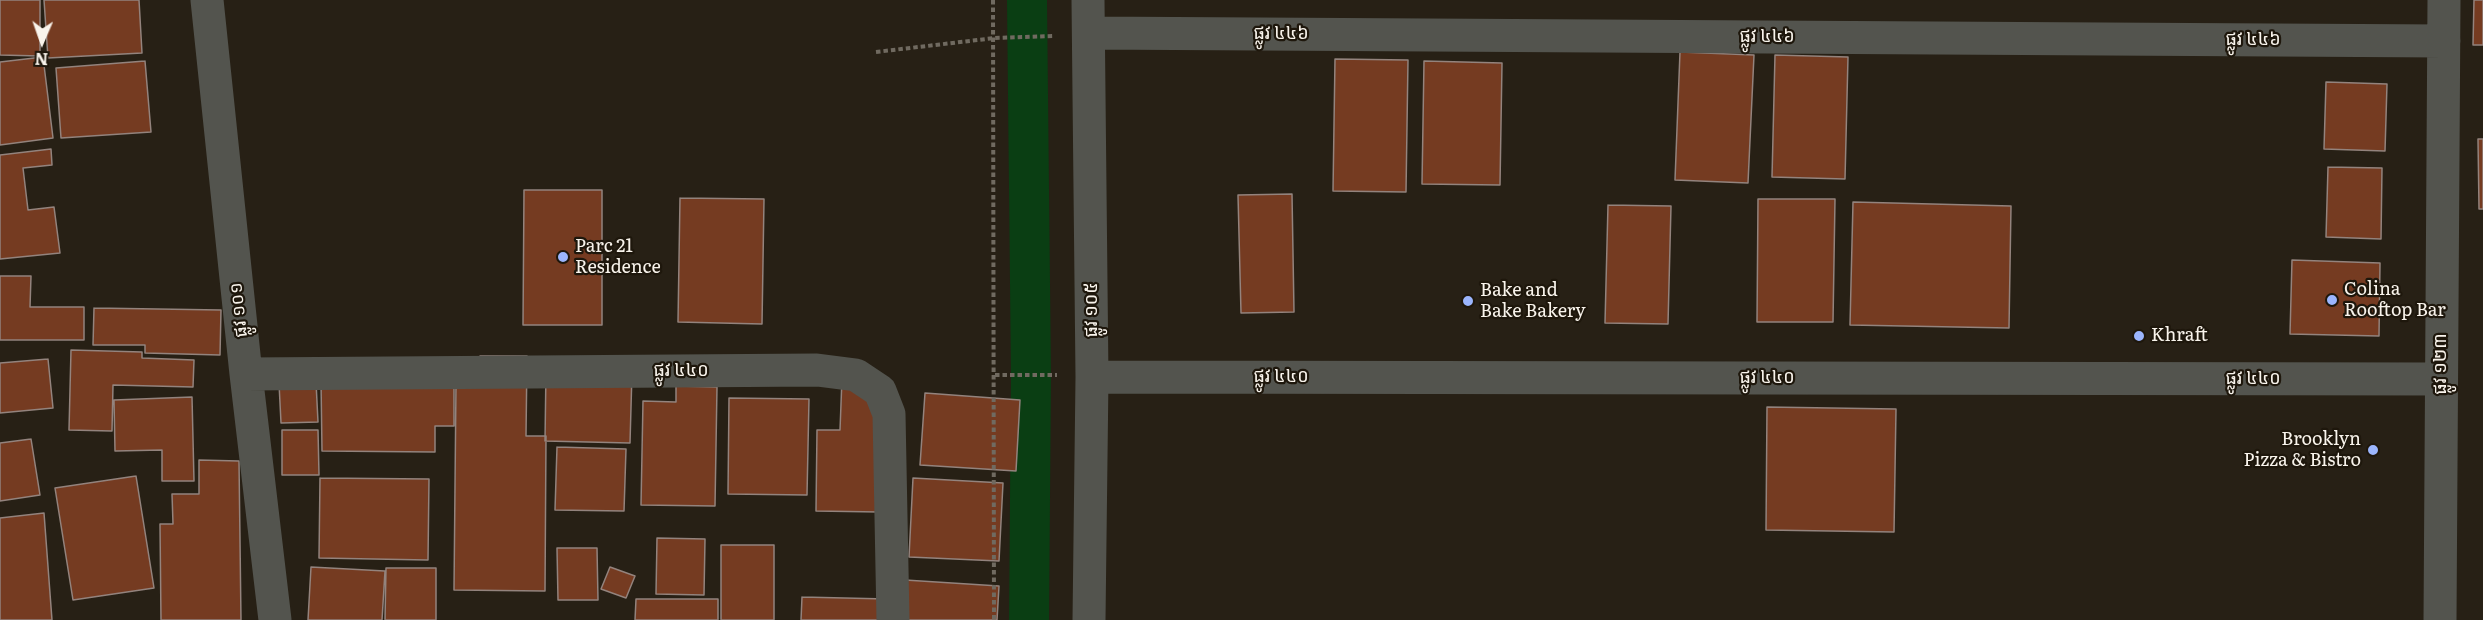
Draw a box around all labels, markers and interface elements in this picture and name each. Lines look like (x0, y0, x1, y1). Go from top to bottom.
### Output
north arrow (12, 12, 72, 72)
street label: ផ្លូវ ៤៤៦ (1253, 23, 1309, 45)
street label: ផ្លូវ ៤៤៦ (1739, 26, 1795, 48)
street label: ផ្លូវ ៤៤៦ (2225, 29, 2281, 51)
text: N (34, 48, 49, 72)
place label: Parc 21 Residence (575, 236, 661, 278)
marker: Parc 21 Residence (556, 250, 570, 264)
place label: Colina Rooftop Bar (2344, 279, 2446, 322)
place label: Bake and Bake Bakery (1480, 280, 1586, 322)
street label: ផ្លូវ ១០១ (225, 281, 253, 339)
street label: ផ្លូវ ១០៥ (1081, 282, 1103, 338)
marker: Colina Rooftop Bar (2325, 293, 2339, 307)
marker: Bake and Bake Bakery (1461, 294, 1475, 308)
place label: Khraft (2151, 325, 2208, 347)
marker: Khraft (2132, 329, 2146, 343)
street label: ផ្លូវ ១២៣ (2430, 333, 2452, 395)
street label: ផ្លូវ ៤៤០ (653, 360, 709, 382)
street label: ផ្លូវ ៤៤០ (1253, 366, 1309, 388)
street label: ផ្លូវ ៤៤០ (1739, 367, 1795, 389)
street label: ផ្លូវ ៤៤០ (2225, 368, 2281, 390)
place label: Brooklyn Pizza & Bistro (2244, 429, 2361, 472)
marker: Brooklyn Pizza & Bistro (2366, 443, 2380, 457)

